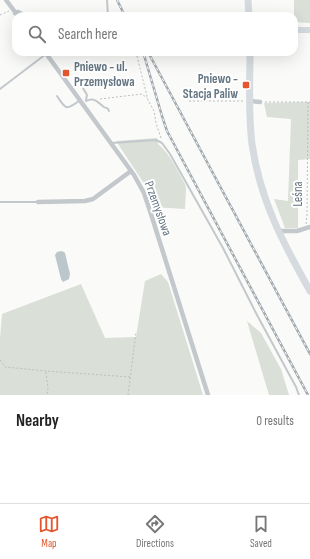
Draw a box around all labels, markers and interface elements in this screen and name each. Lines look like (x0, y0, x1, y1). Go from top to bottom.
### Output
search box (12, 12, 298, 56)
icon: search (26, 23, 48, 45)
text: Search here (58, 25, 118, 44)
place label: Pniewo - ul. Przemysłowa (74, 59, 135, 90)
marker: Pniewo - ul. Przemysłowa (61, 68, 71, 78)
place label: Pniewo - Stacja Paliw (183, 71, 238, 102)
marker: Pniewo - Stacja Paliw (241, 80, 251, 90)
street label: Przemysłowa (141, 179, 175, 238)
street label: Leśna (290, 181, 306, 207)
text: Nearby (16, 411, 59, 431)
text: 0 results (256, 413, 294, 429)
tab: Map (38, 513, 60, 550)
tab: Directions (136, 513, 174, 550)
tab: Saved (250, 513, 272, 550)

